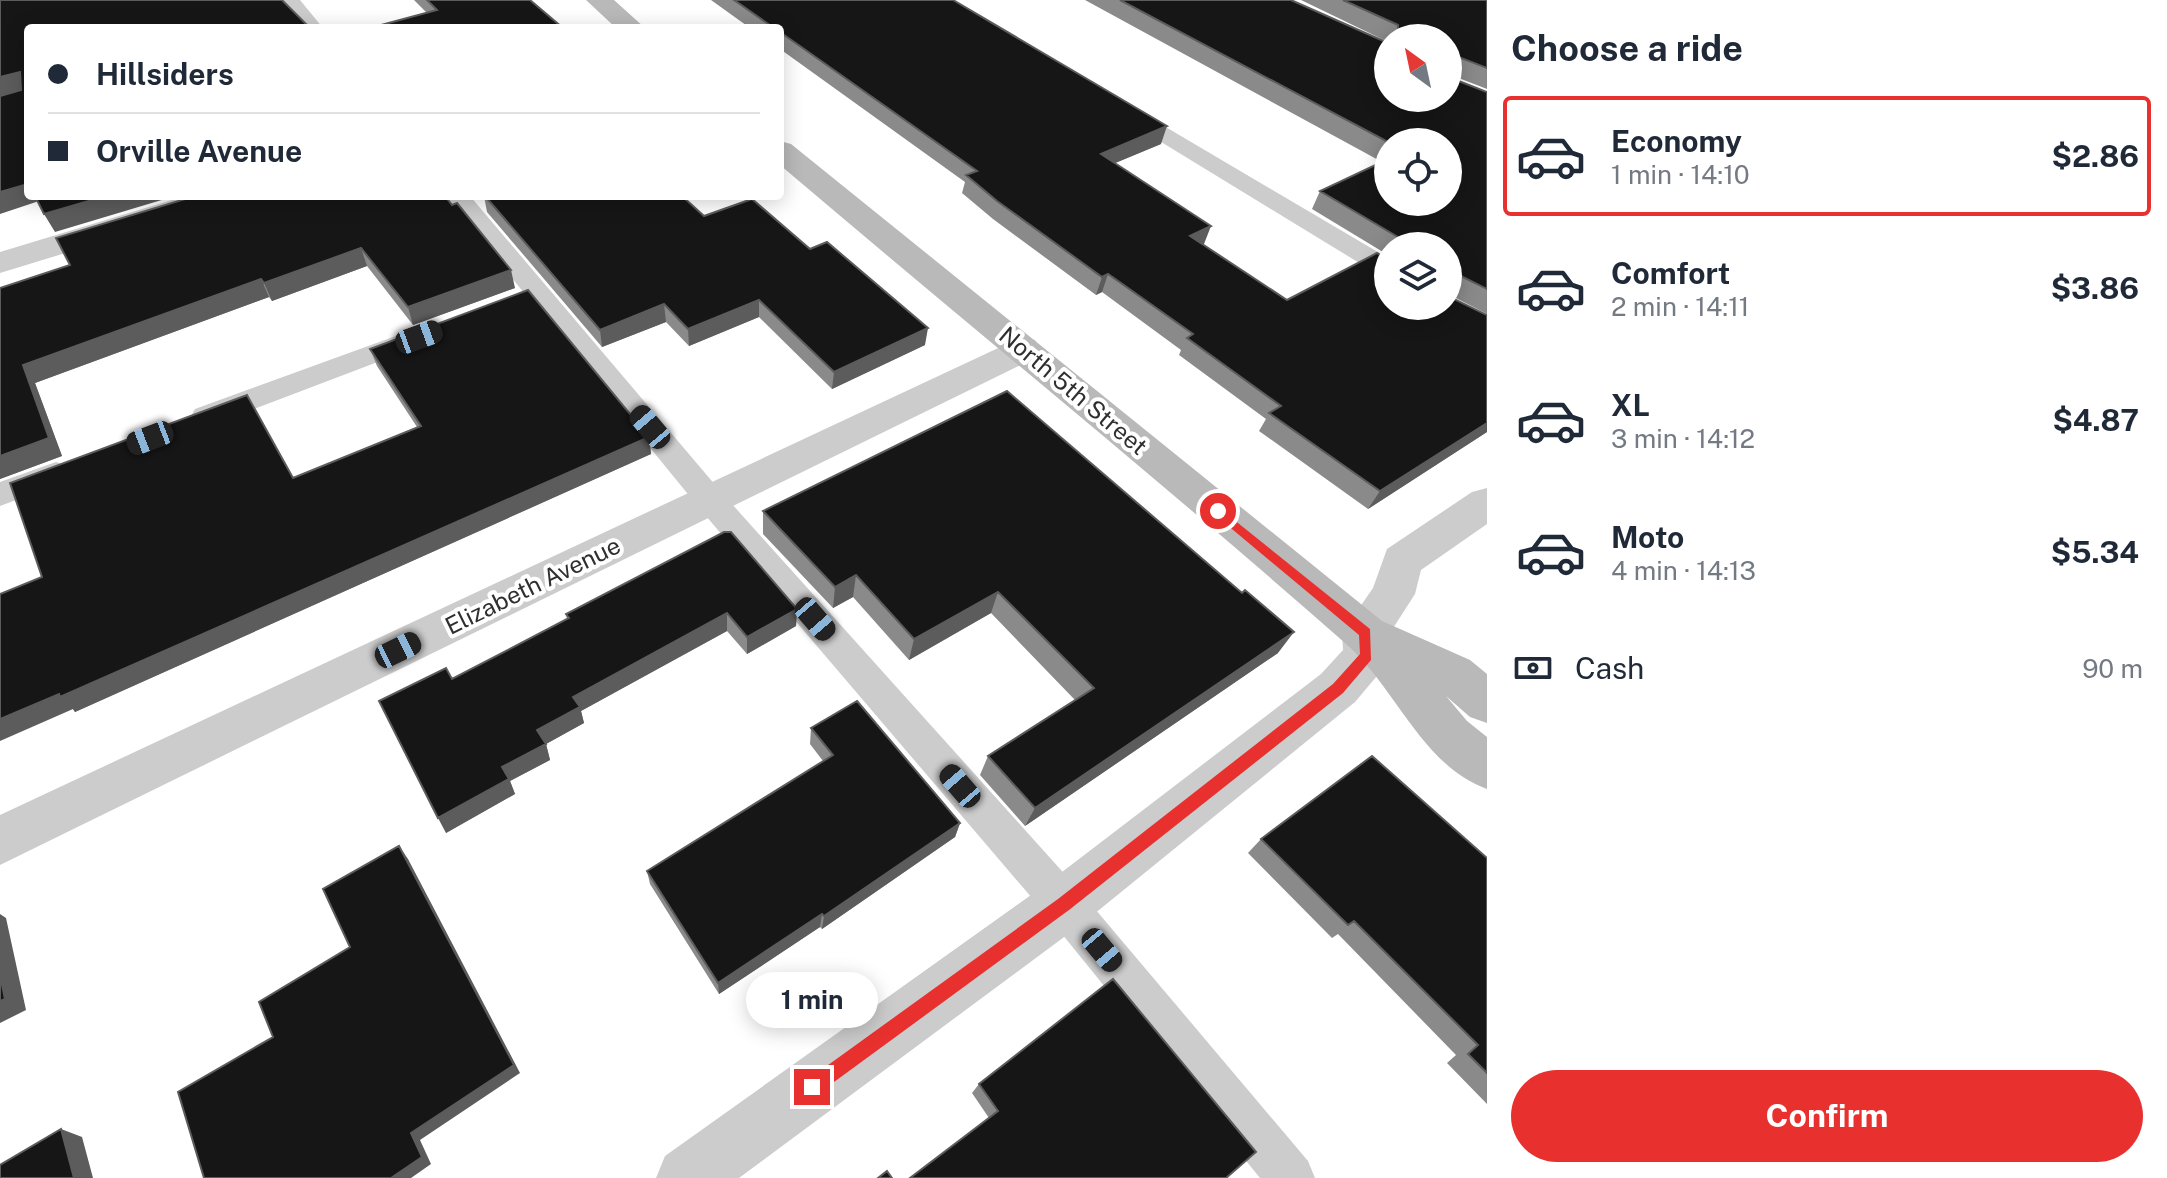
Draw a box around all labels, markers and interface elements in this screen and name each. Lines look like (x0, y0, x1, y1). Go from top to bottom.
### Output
north arrow (1374, 24, 1462, 112)
map controls (1374, 24, 1462, 320)
text: Choose a ride (1511, 27, 1743, 69)
text: Hillsiders (96, 56, 234, 92)
icon: car (1515, 120, 1587, 192)
text: Economy (1611, 123, 1742, 159)
button: locate (1374, 128, 1462, 216)
text: Orville Avenue (96, 133, 302, 169)
text: $2.86 (2052, 138, 2139, 174)
text: 1 min · 14:10 (1611, 159, 1750, 190)
button: layers (1374, 232, 1462, 320)
icon: car (1515, 252, 1587, 324)
text: Comfort (1611, 255, 1730, 291)
text: $3.86 (2051, 270, 2139, 306)
text: 2 min · 14:11 (1611, 291, 1749, 322)
car (392, 318, 446, 356)
street label: North 5th Street (994, 320, 1153, 460)
icon: car (1515, 384, 1587, 456)
text: XL (1611, 387, 1650, 423)
car (625, 401, 675, 453)
text: $4.87 (2052, 402, 2139, 438)
car (123, 418, 177, 458)
text: 3 min · 14:12 (1611, 423, 1755, 454)
route start (1200, 493, 1236, 529)
icon: car (1515, 516, 1587, 588)
text: Moto (1611, 519, 1684, 555)
street label: Elizabeth Avenue (440, 531, 625, 640)
text: $5.34 (2051, 534, 2139, 570)
text: 4 min · 14:13 (1611, 555, 1756, 586)
car (790, 593, 840, 645)
car (371, 629, 425, 671)
icon: cash (1511, 646, 1555, 690)
text: Cash (1575, 650, 1644, 686)
text: 90 m (2082, 653, 2143, 684)
car (935, 760, 985, 812)
car (1077, 924, 1127, 976)
callout: 1 min (746, 971, 878, 1027)
text: 1 min (781, 984, 843, 1015)
route end (794, 1069, 830, 1105)
button: Confirm (1511, 1070, 2143, 1162)

